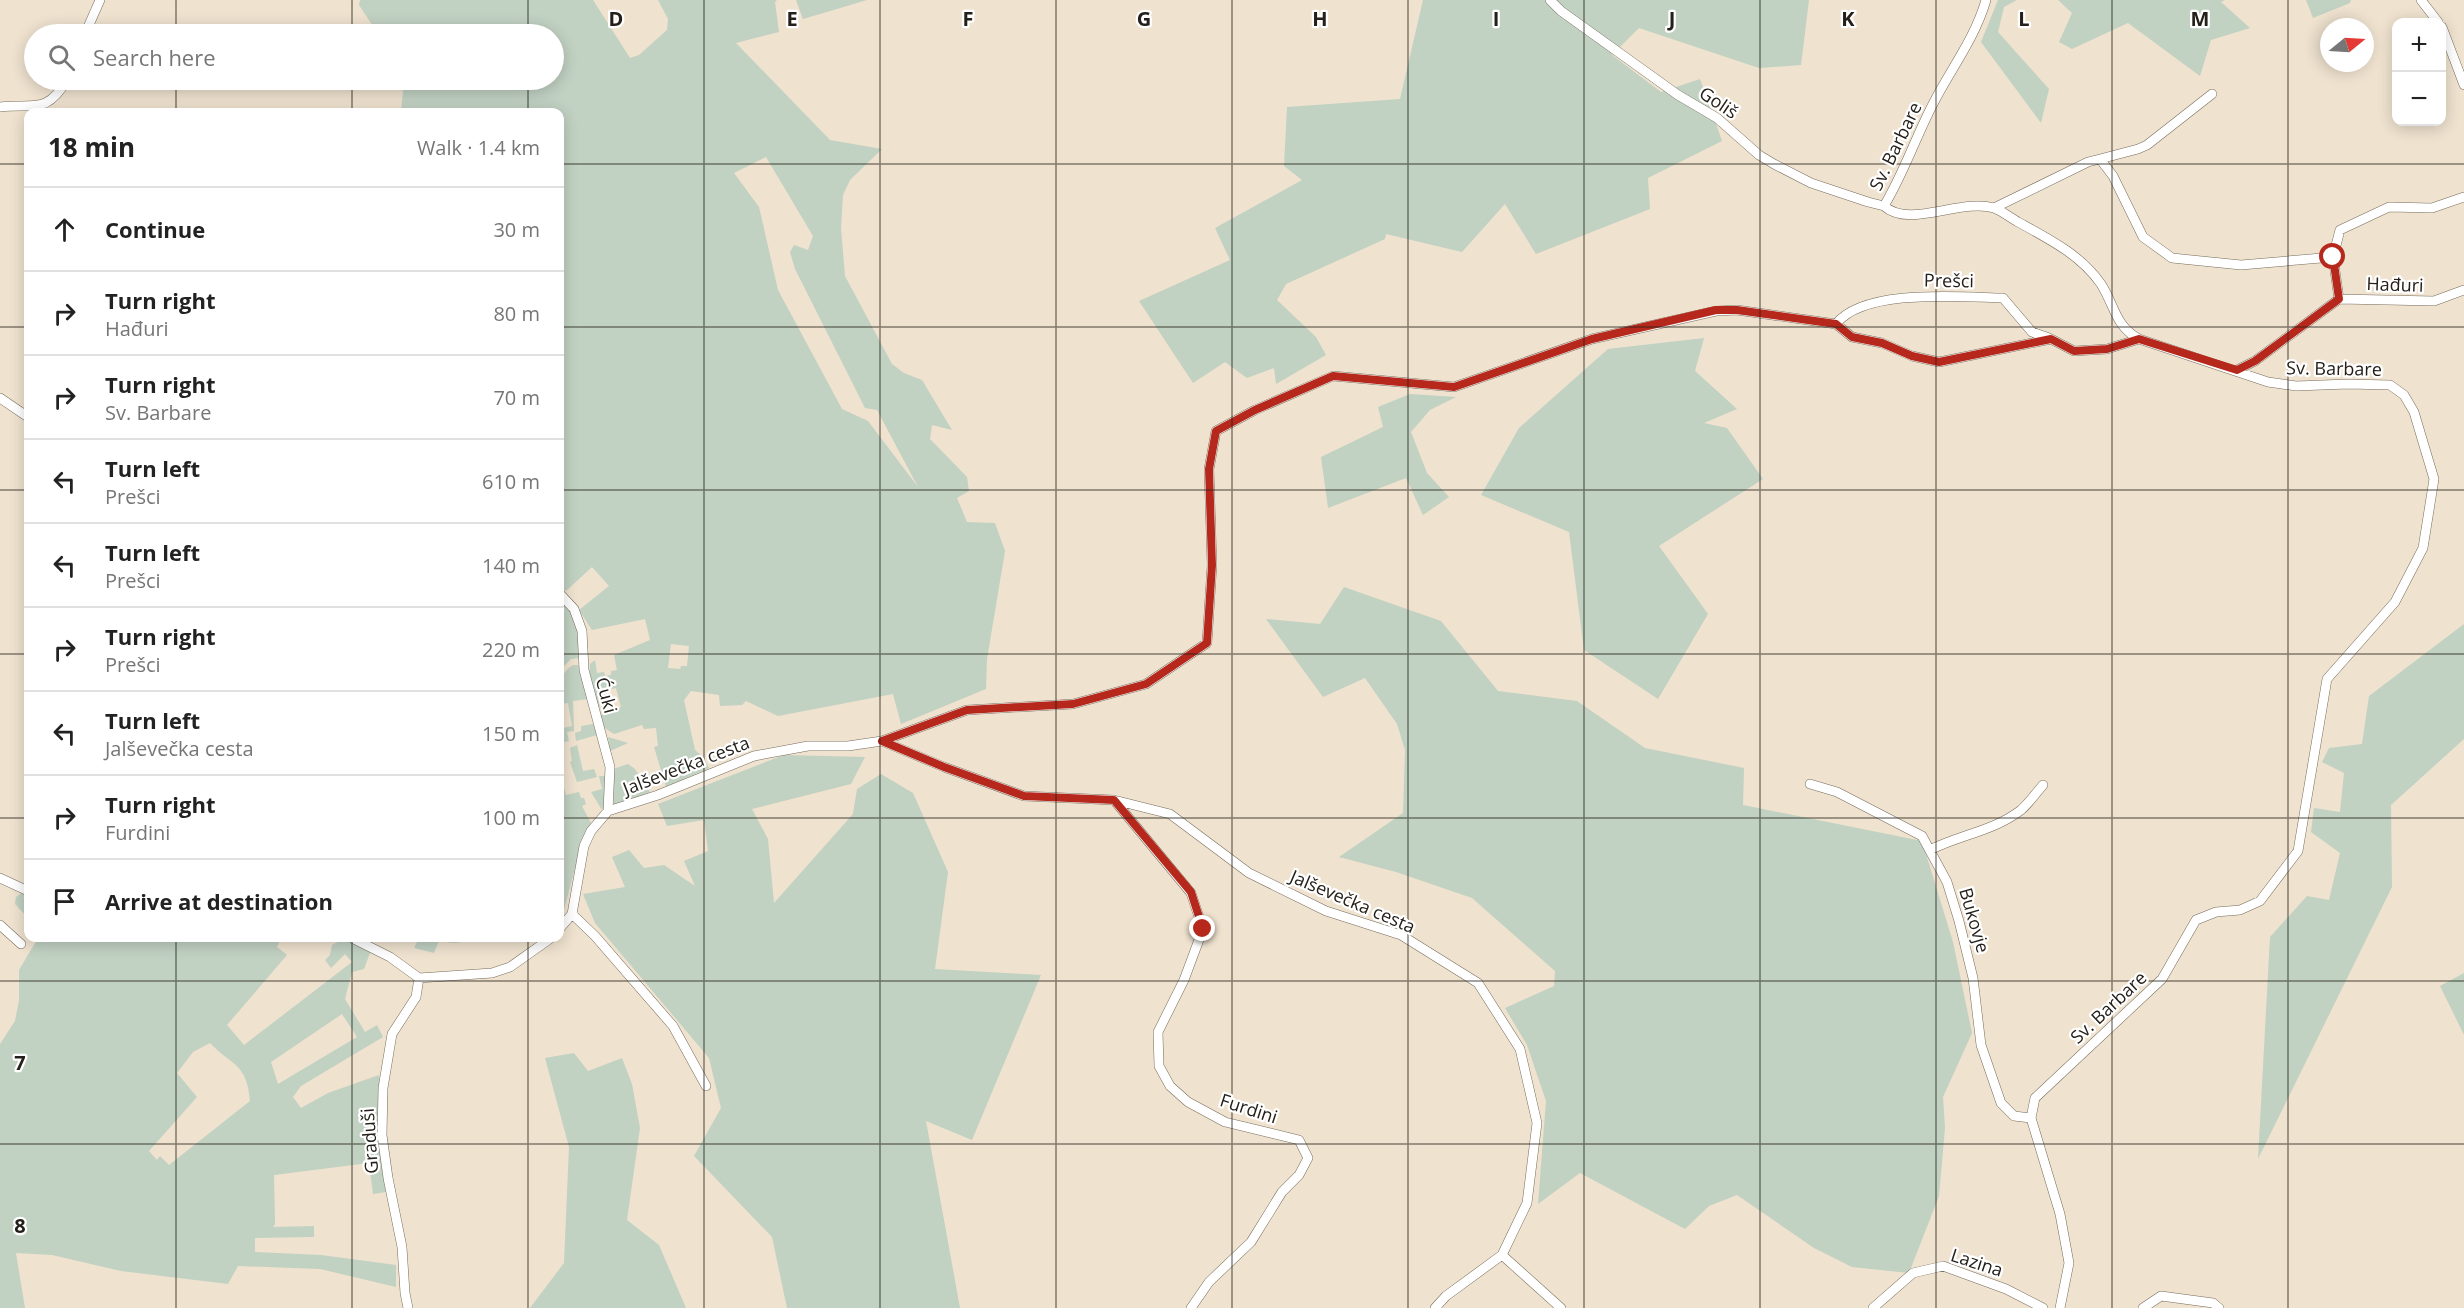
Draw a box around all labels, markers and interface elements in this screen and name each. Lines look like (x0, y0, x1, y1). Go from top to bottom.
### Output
text: D (609, 5, 623, 32)
text: E (786, 5, 798, 32)
text: F (963, 5, 973, 32)
text: G (1137, 5, 1151, 32)
text: H (1312, 5, 1328, 32)
text: I (1493, 5, 1499, 32)
text: J (1667, 5, 1675, 32)
text: K (1841, 5, 1855, 32)
text: L (2018, 5, 2030, 32)
text: M (2191, 5, 2209, 32)
north arrow (2320, 18, 2374, 72)
map controls (2392, 18, 2446, 126)
button: + (2392, 18, 2446, 72)
search box (24, 24, 564, 90)
icon: search (45, 41, 78, 74)
text: Search here (93, 42, 216, 72)
button: − (2392, 72, 2446, 126)
street label: Goliš (1695, 80, 1743, 124)
street label: Sv. Barbare (1863, 98, 1927, 194)
text: 18 min (48, 129, 135, 165)
text: Walk · 1.4 km (417, 134, 540, 161)
icon: ahead (48, 213, 81, 246)
text: Continue (105, 214, 205, 244)
text: 30 m (493, 216, 540, 243)
route start (2319, 243, 2345, 269)
street label: Prešci (1924, 268, 1974, 292)
street label: Hađuri (2366, 271, 2424, 297)
text: Turn right (105, 285, 216, 315)
icon: right (48, 297, 81, 330)
text: 80 m (493, 300, 540, 327)
text: Hađuri (105, 315, 169, 342)
street label: Sv. Barbare (2286, 355, 2382, 381)
text: Turn right (105, 369, 216, 399)
icon: right (48, 381, 81, 414)
text: 70 m (493, 384, 540, 411)
text: Sv. Barbare (105, 399, 211, 426)
text: Turn left (105, 453, 200, 483)
icon: left (48, 465, 81, 498)
text: 610 m (482, 468, 540, 495)
text: Prešci (105, 483, 161, 510)
text: Turn left (105, 537, 200, 567)
icon: left (48, 549, 81, 582)
text: 140 m (482, 552, 540, 579)
text: Prešci (105, 567, 161, 594)
text: Turn right (105, 621, 216, 651)
icon: right (48, 633, 81, 666)
text: 220 m (482, 636, 540, 663)
text: Prešci (105, 651, 161, 678)
street label: Ćuki (591, 674, 623, 716)
text: Turn left (105, 705, 200, 735)
icon: left (48, 717, 81, 750)
text: 150 m (482, 720, 540, 747)
street label: Jalševečka cesta (617, 730, 753, 801)
text: Jalševečka cesta (105, 735, 254, 762)
text: Turn right (105, 789, 216, 819)
icon: right (48, 801, 81, 834)
text: 100 m (482, 804, 540, 831)
text: Furdini (105, 819, 170, 846)
street label: Jalševečka cesta (1285, 863, 1419, 938)
icon: arrive (48, 885, 81, 918)
street label: Bukovje (1954, 885, 1996, 955)
text: Arrive at destination (105, 886, 333, 916)
route end (1189, 915, 1215, 941)
street label: Sv. Barbare (2065, 966, 2151, 1048)
text: 7 (14, 1049, 26, 1076)
street label: Furdini (1217, 1087, 1281, 1129)
street label: Graduši (355, 1107, 383, 1175)
text: 8 (14, 1212, 26, 1239)
street label: Lazina (1948, 1242, 2006, 1282)

